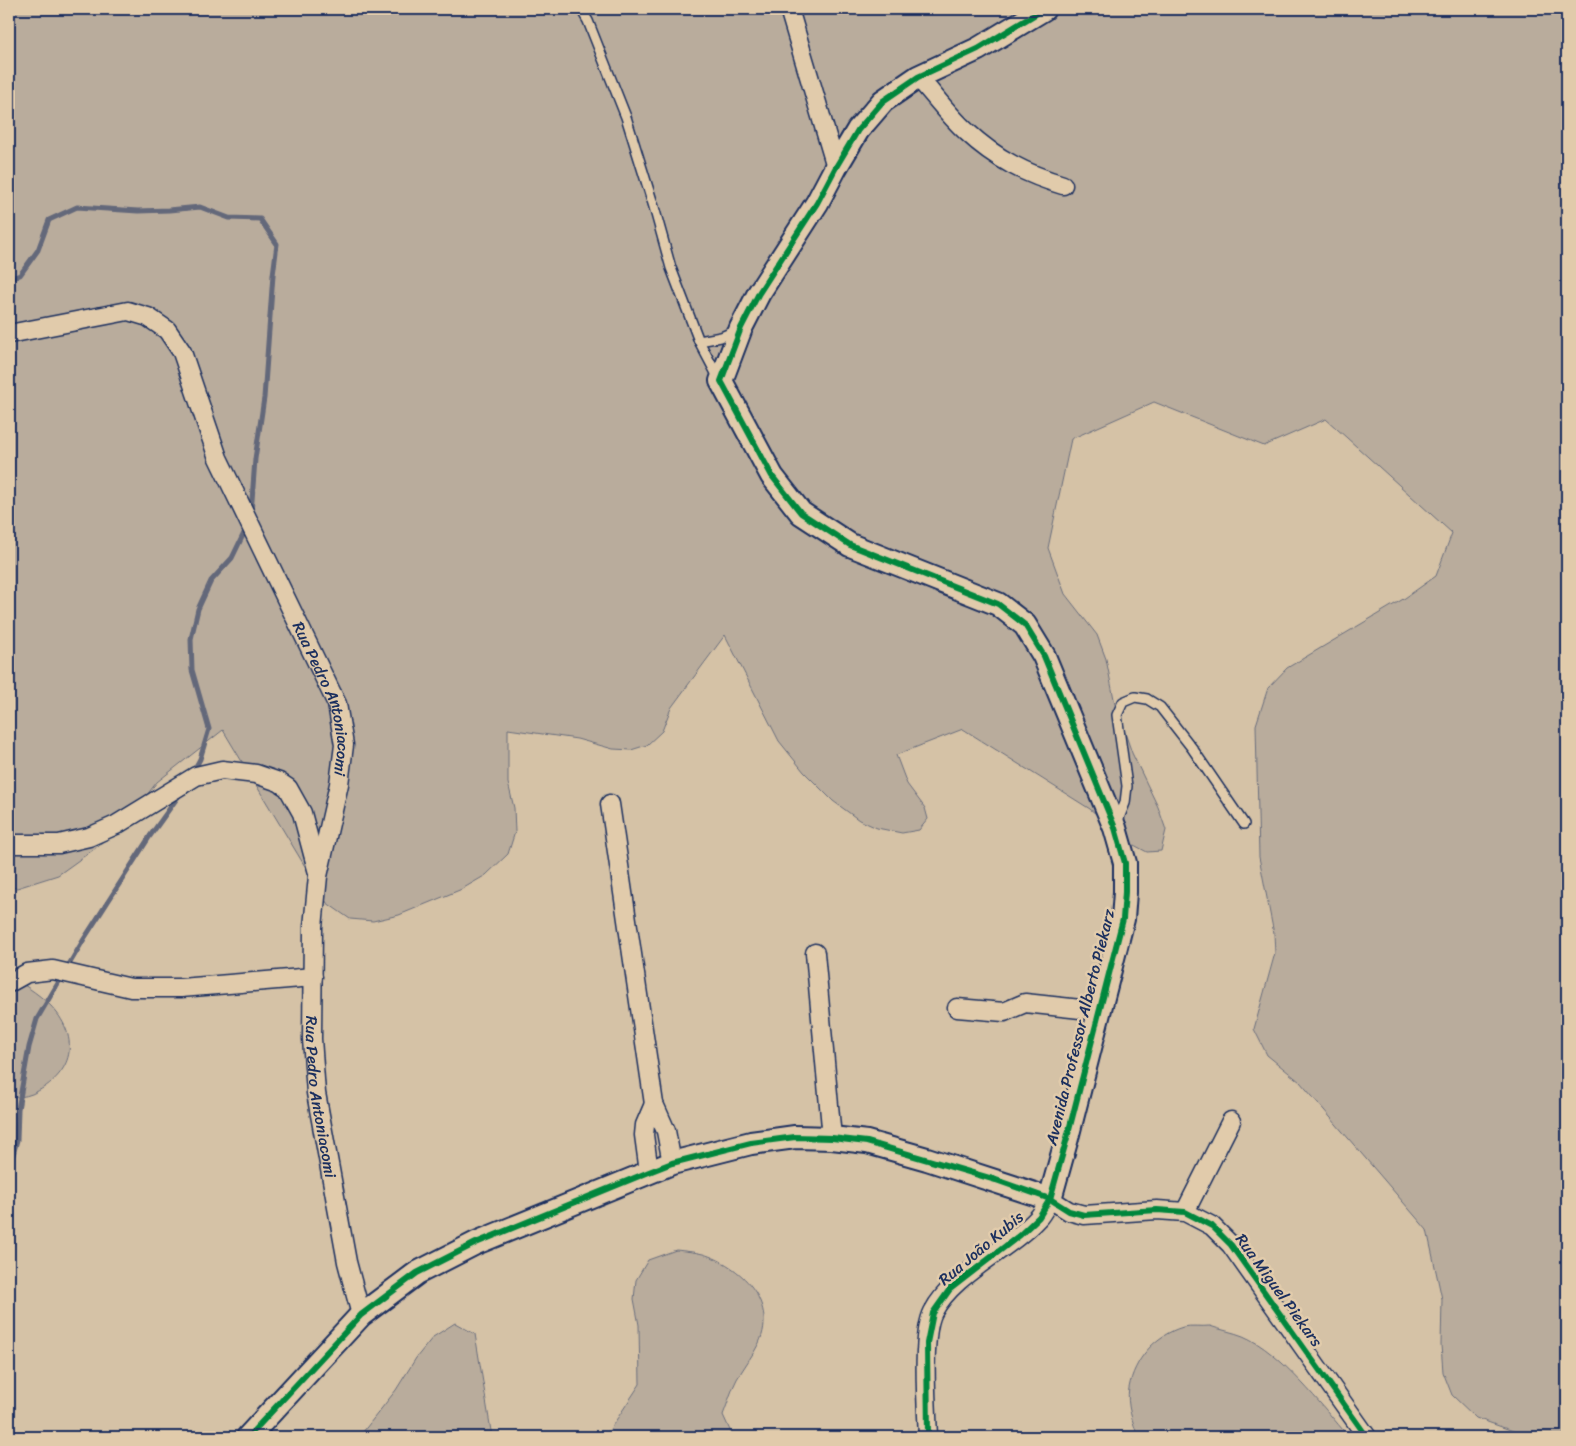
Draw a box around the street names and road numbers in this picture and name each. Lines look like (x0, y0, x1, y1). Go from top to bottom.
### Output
street label: Rua Pedro Antoniacomi (285, 616, 359, 778)
street label: Avenida Professor Alberto Piekarz (1036, 906, 1123, 1149)
street label: Rua Pedro Antoniacomi (297, 1016, 346, 1181)
street label: Rua João Kubis (931, 1203, 1031, 1293)
street label: Rua Miguel Piekars (1228, 1227, 1331, 1354)

